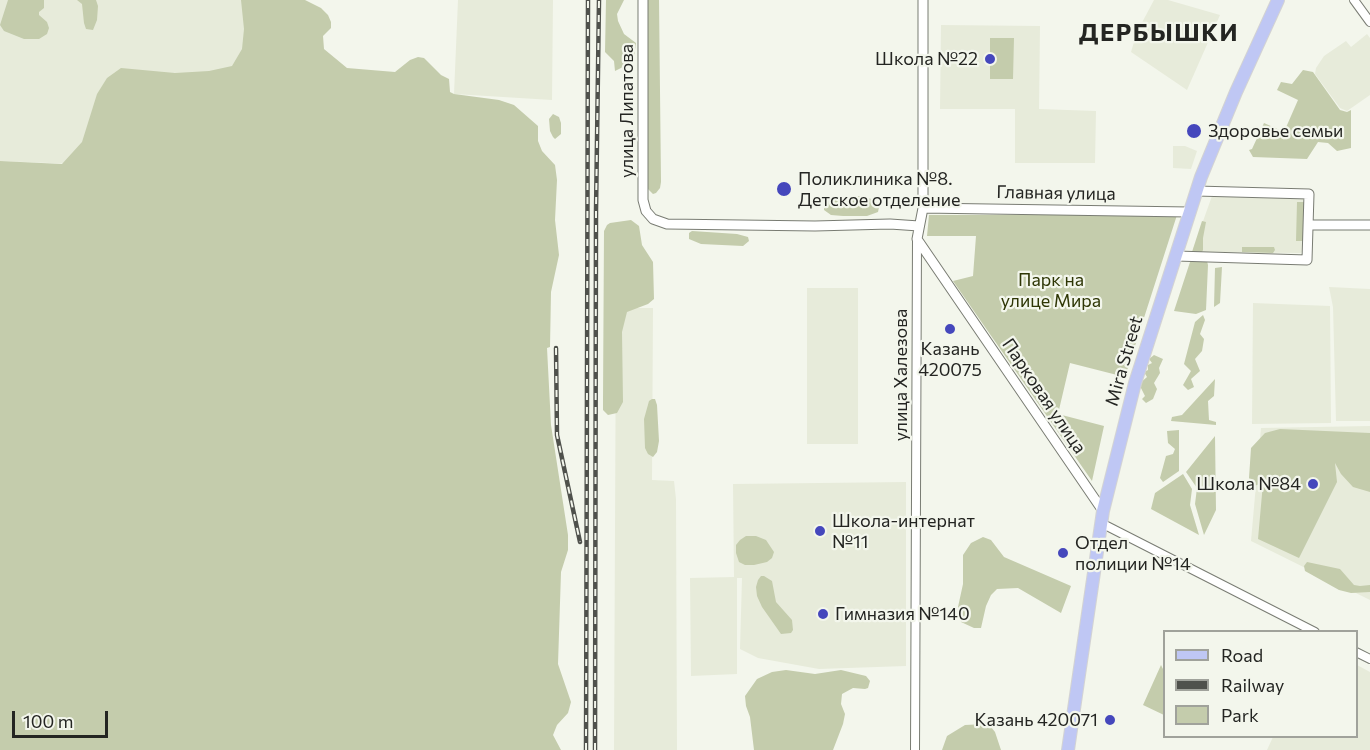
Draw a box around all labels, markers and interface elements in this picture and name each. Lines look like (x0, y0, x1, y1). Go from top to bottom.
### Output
district label: ДЕРБЫШКИ (1079, 19, 1239, 47)
street label: улица Липатова (616, 44, 638, 178)
place label: Школа №22 (875, 48, 978, 70)
marker: Школа №22 (983, 52, 997, 66)
place label: Здоровье семьи (1208, 120, 1343, 142)
marker: Здоровье семьи (1185, 122, 1203, 140)
place label: Поликлиника №8. Детское отделение (798, 168, 960, 210)
marker: Поликлиника №8. Детское отделение (775, 180, 793, 198)
street label: Главная улица (996, 181, 1116, 205)
park label: Парк на улице Мира (1001, 269, 1101, 312)
street label: улица Халезова (890, 309, 912, 441)
street label: Mira Street (1101, 314, 1147, 408)
marker: Казань 420075 (943, 322, 957, 336)
street label: Парковая улица (997, 334, 1091, 458)
place label: Казань 420075 (918, 338, 982, 380)
place label: Школа №84 (1196, 473, 1301, 495)
marker: Школа №84 (1306, 477, 1320, 491)
place label: Школа-интернат №11 (832, 510, 975, 552)
marker: Школа-интернат №11 (813, 524, 827, 538)
place label: Отдел полиции №14 (1075, 532, 1191, 574)
marker: Отдел полиции №14 (1056, 546, 1070, 560)
place label: Гимназия №140 (835, 603, 970, 625)
marker: Гимназия №140 (816, 607, 830, 621)
legend (1163, 630, 1358, 738)
text: Road (1221, 644, 1263, 666)
text: Railway (1221, 674, 1284, 696)
scale bar (15, 699, 111, 737)
text: Park (1221, 704, 1259, 726)
place label: Казань 420071 (975, 709, 1098, 731)
text: 100 m (23, 710, 73, 732)
marker: Казань 420071 (1103, 713, 1117, 727)

